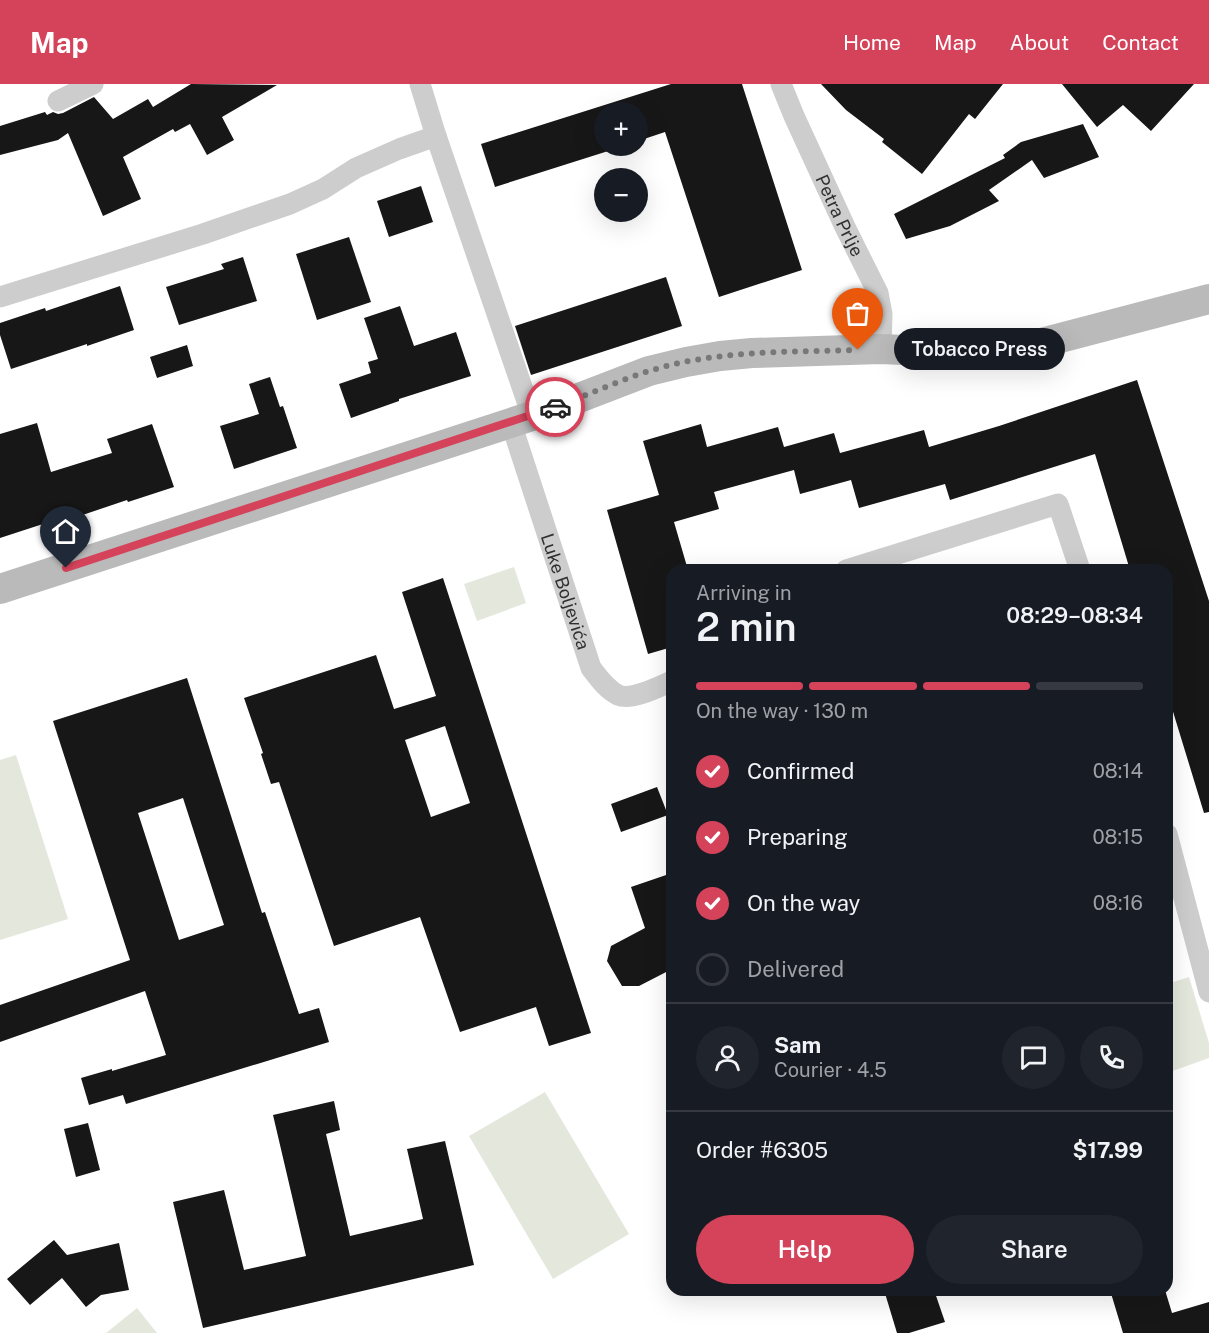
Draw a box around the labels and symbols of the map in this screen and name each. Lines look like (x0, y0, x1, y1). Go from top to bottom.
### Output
street label: Petra Prlje (812, 171, 868, 260)
pin (832, 288, 883, 350)
callout: Tobacco Press (894, 329, 1065, 371)
courier (525, 377, 585, 437)
pin (40, 506, 91, 568)
street label: Luke Boljevića (537, 531, 595, 652)

